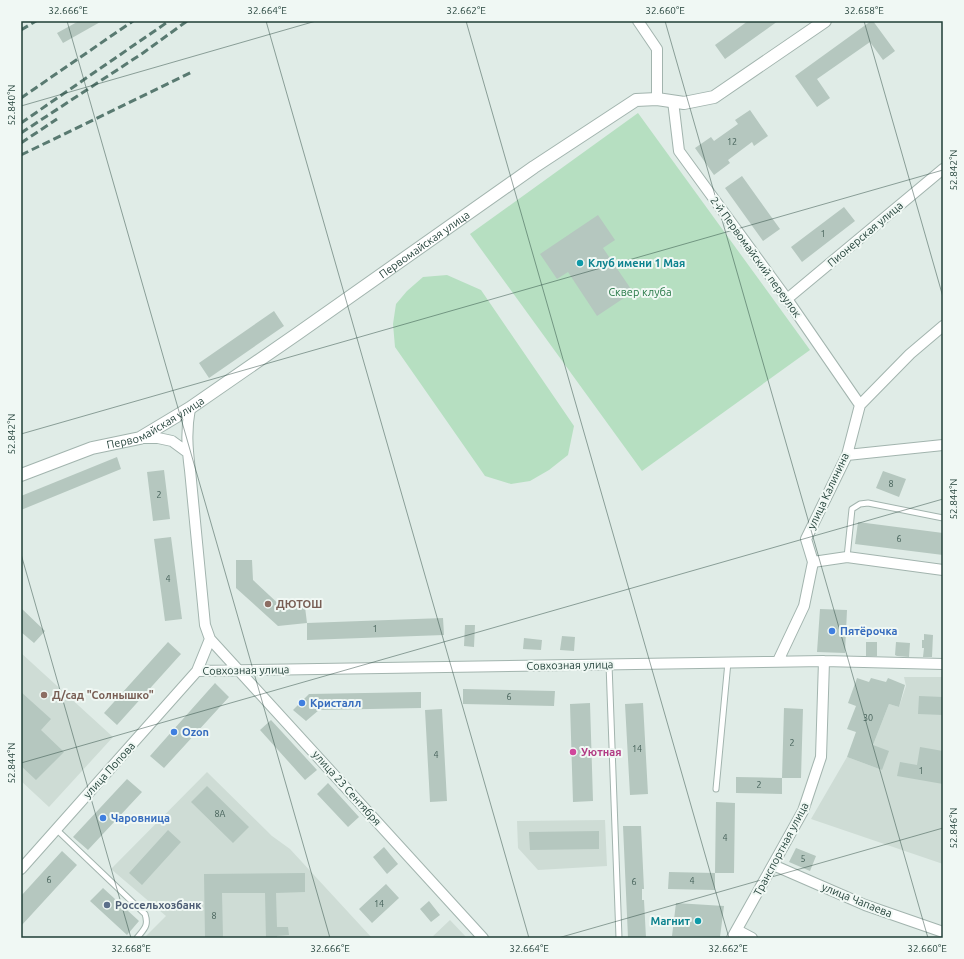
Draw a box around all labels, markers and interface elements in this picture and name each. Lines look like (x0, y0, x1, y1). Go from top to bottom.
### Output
text: 32.666°E (48, 5, 88, 16)
text: 32.664°E (247, 5, 287, 16)
text: 32.662°E (446, 5, 486, 16)
text: 32.660°E (645, 5, 685, 16)
text: 32.658°E (844, 5, 884, 16)
text: 52.840°N (6, 84, 17, 126)
house number: 12 (727, 137, 737, 147)
text: 52.842°N (948, 149, 959, 191)
street label: 2-й Первомайский переулок (708, 194, 804, 320)
street label: Пионерская улица (825, 199, 905, 269)
street label: Первомайская улица (377, 208, 472, 280)
house number: 1 (820, 229, 826, 239)
place label: Клуб имени 1 Мая (588, 257, 685, 269)
marker: Клуб имени 1 Мая (575, 258, 585, 268)
park label: Сквер клуба (608, 286, 672, 298)
street label: Первомайская улица (106, 394, 206, 451)
text: 52.842°N (6, 413, 17, 455)
street label: улица Калинина (805, 451, 851, 531)
text: 52.844°N (948, 478, 959, 520)
house number: 8 (888, 479, 894, 489)
house number: 2 (156, 490, 162, 500)
house number: 6 (896, 534, 902, 544)
house number: 4 (165, 574, 171, 584)
place label: ДЮТОШ (276, 598, 322, 610)
marker: ДЮТОШ (263, 599, 273, 609)
house number: 1 (372, 624, 378, 634)
place label: Пятёрочка (840, 625, 898, 637)
marker: Пятёрочка (827, 626, 837, 636)
street label: Совхозная улица (526, 658, 614, 672)
street label: Совхозная улица (202, 663, 290, 677)
place label: Д/сад "Солнышко" (52, 689, 154, 701)
marker: Д/сад "Солнышко" (39, 690, 49, 700)
house number: 6 (506, 692, 512, 702)
place label: Кристалл (310, 697, 361, 709)
marker: Кристалл (297, 698, 307, 708)
house number: 30 (863, 713, 873, 723)
place label: Ozon (182, 726, 209, 738)
marker: Ozon (169, 727, 179, 737)
house number: 2 (789, 738, 795, 748)
street label: улица Попова (81, 740, 137, 800)
text: 52.844°N (6, 742, 17, 784)
house number: 14 (632, 744, 642, 754)
place label: Уютная (581, 746, 622, 758)
marker: Уютная (568, 747, 578, 757)
street label: улица 23 Сентября (310, 748, 384, 828)
house number: 4 (433, 750, 439, 760)
house number: 1 (918, 766, 924, 776)
house number: 2 (756, 780, 762, 790)
street label: Транспортная улица (751, 800, 811, 898)
text: 52.846°N (948, 807, 959, 849)
house number: 8А (215, 809, 226, 819)
place label: Чаровница (111, 812, 170, 824)
marker: Чаровница (98, 813, 108, 823)
house number: 4 (722, 833, 728, 843)
house number: 5 (800, 854, 806, 864)
house number: 6 (46, 875, 52, 885)
house number: 4 (689, 876, 695, 886)
house number: 6 (631, 877, 637, 887)
street label: улица Чапаева (820, 880, 894, 920)
place label: Россельхозбанк (115, 899, 202, 911)
house number: 14 (374, 899, 384, 909)
marker: Россельхозбанк (102, 900, 112, 910)
house number: 8 (211, 911, 217, 921)
place label: Магнит (651, 915, 690, 927)
marker: Магнит (693, 916, 703, 926)
text: 32.668°E (111, 943, 151, 954)
text: 32.666°E (310, 943, 350, 954)
text: 32.664°E (509, 943, 549, 954)
text: 32.662°E (708, 943, 748, 954)
text: 32.660°E (907, 943, 947, 954)

